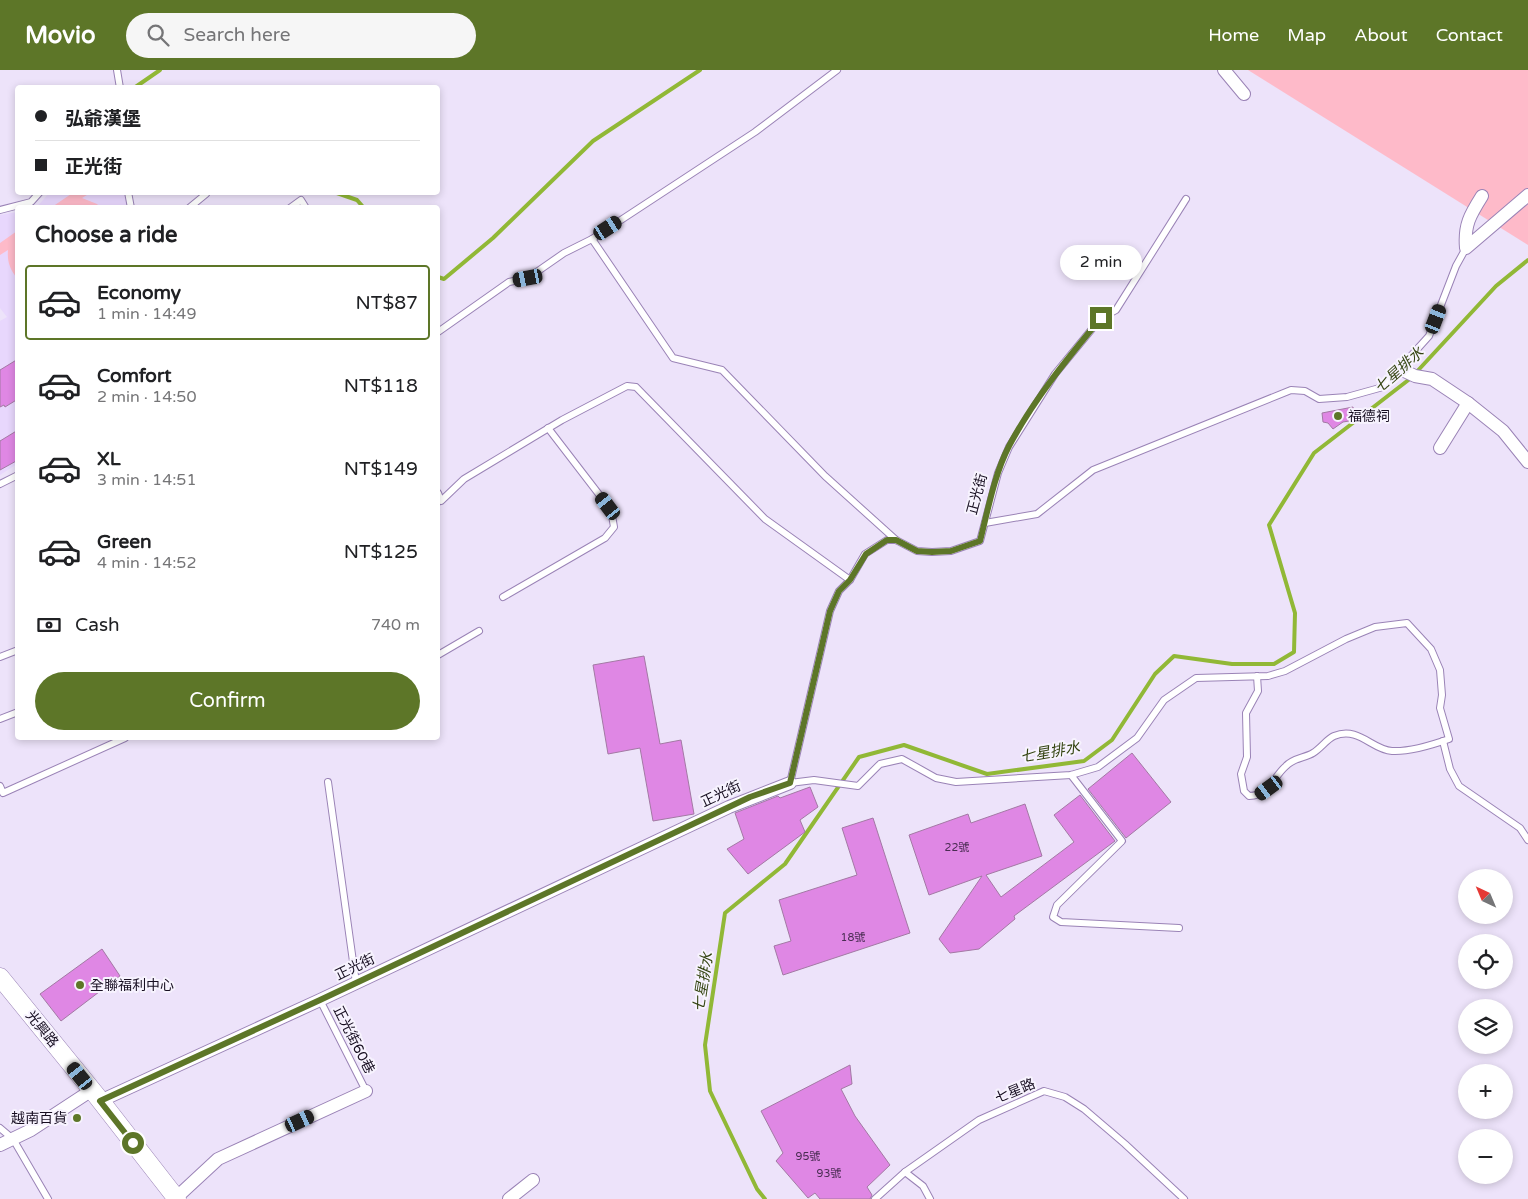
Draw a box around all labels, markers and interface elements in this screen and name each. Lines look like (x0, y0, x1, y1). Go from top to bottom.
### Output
search box (126, 13, 476, 58)
text: Movio (25, 21, 96, 50)
icon: search (144, 21, 172, 49)
text: Search here (184, 24, 290, 46)
text: Home (1208, 24, 1259, 46)
text: Map (1287, 24, 1326, 46)
text: About (1354, 24, 1408, 46)
text: Contact (1436, 24, 1503, 46)
text: 弘爺漢堡 (65, 108, 141, 130)
text: 正光街 (65, 156, 122, 178)
car (591, 214, 624, 242)
text: Choose a ride (35, 222, 178, 248)
callout: 2 min (1060, 246, 1142, 280)
text: 2 min (1080, 252, 1122, 272)
car (511, 268, 544, 288)
icon: car (37, 280, 82, 325)
text: Economy (97, 282, 181, 304)
text: NT$87 (356, 292, 418, 314)
car (1423, 302, 1448, 336)
text: 1 min · 14:49 (97, 304, 196, 324)
route end (1090, 307, 1112, 329)
water label: 七星排水 (1371, 343, 1428, 397)
icon: car (37, 363, 82, 408)
text: Comfort (97, 365, 171, 387)
text: NT$118 (344, 375, 418, 397)
text: 2 min · 14:50 (97, 387, 196, 407)
place label: 福德祠 (1348, 408, 1390, 425)
marker: 福德祠 (1332, 410, 1344, 422)
icon: car (37, 446, 82, 491)
text: XL (97, 448, 121, 470)
text: NT$149 (344, 458, 418, 480)
text: 3 min · 14:51 (97, 470, 196, 490)
street label: 正光街 (963, 472, 991, 516)
car (592, 490, 623, 522)
icon: car (37, 529, 82, 574)
text: Green (97, 531, 151, 553)
text: NT$125 (344, 541, 418, 563)
text: 4 min · 14:52 (97, 553, 196, 573)
icon: cash (35, 611, 63, 639)
text: Cash (75, 614, 120, 636)
text: 740 m (371, 615, 420, 635)
button: Confirm (35, 672, 420, 730)
water label: 七星排水 (1019, 738, 1082, 766)
car (1252, 773, 1285, 803)
street label: 正光街 (698, 777, 744, 811)
house number: 22號 (945, 841, 969, 854)
north arrow (1458, 869, 1512, 924)
map controls (1458, 869, 1513, 1184)
house number: 18號 (841, 931, 865, 944)
button: locate (1458, 934, 1513, 989)
street label: 正光街 (332, 950, 378, 984)
water label: 七星排水 (689, 950, 717, 1013)
place label: 全聯福利中心 (90, 977, 174, 994)
marker: 全聯福利中心 (74, 979, 86, 991)
button: layers (1458, 999, 1513, 1054)
street label: 正光街60巷 (330, 1003, 378, 1077)
street label: 光興路 (22, 1007, 62, 1051)
car (64, 1060, 95, 1092)
button: + (1458, 1064, 1513, 1119)
street label: 七星路 (992, 1075, 1038, 1107)
car (283, 1108, 316, 1134)
place label: 越南百貨 (11, 1110, 67, 1127)
marker: 越南百貨 (71, 1112, 83, 1124)
button: − (1458, 1129, 1513, 1184)
route start (122, 1132, 144, 1154)
house number: 95號 (796, 1150, 820, 1163)
house number: 93號 (817, 1167, 841, 1180)

